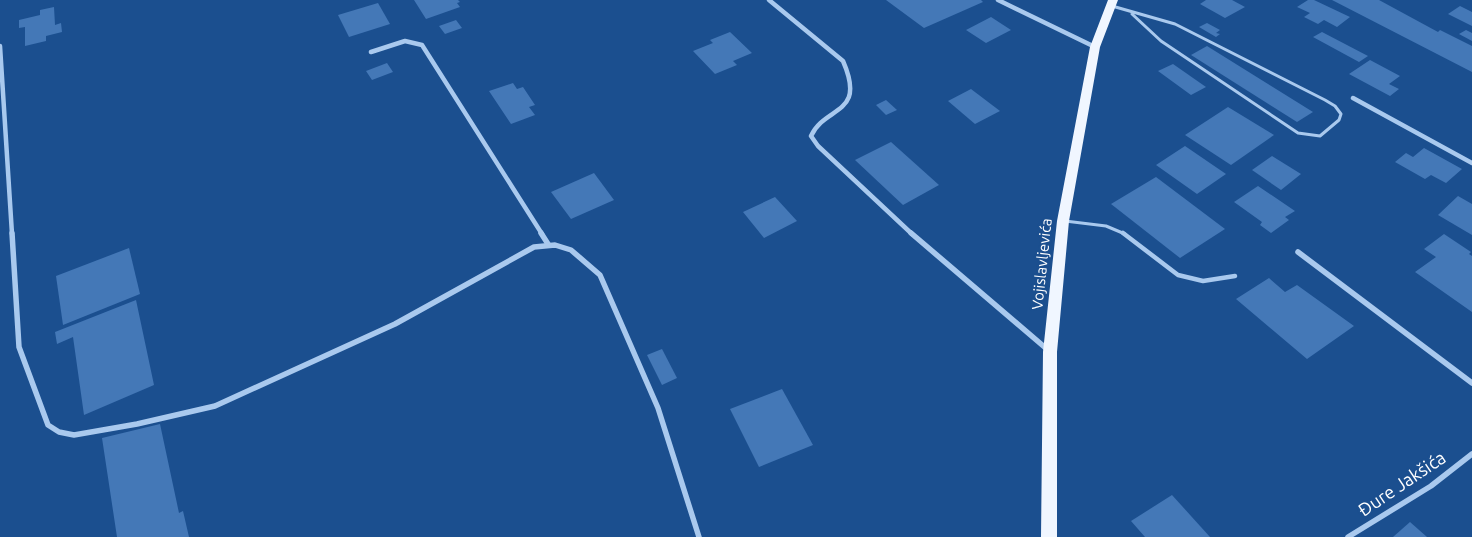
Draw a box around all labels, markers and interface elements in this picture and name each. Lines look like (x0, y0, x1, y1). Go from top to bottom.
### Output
street label: Vojislavljevića (1028, 217, 1055, 311)
street label: Đure Jakšića (1354, 447, 1449, 520)

